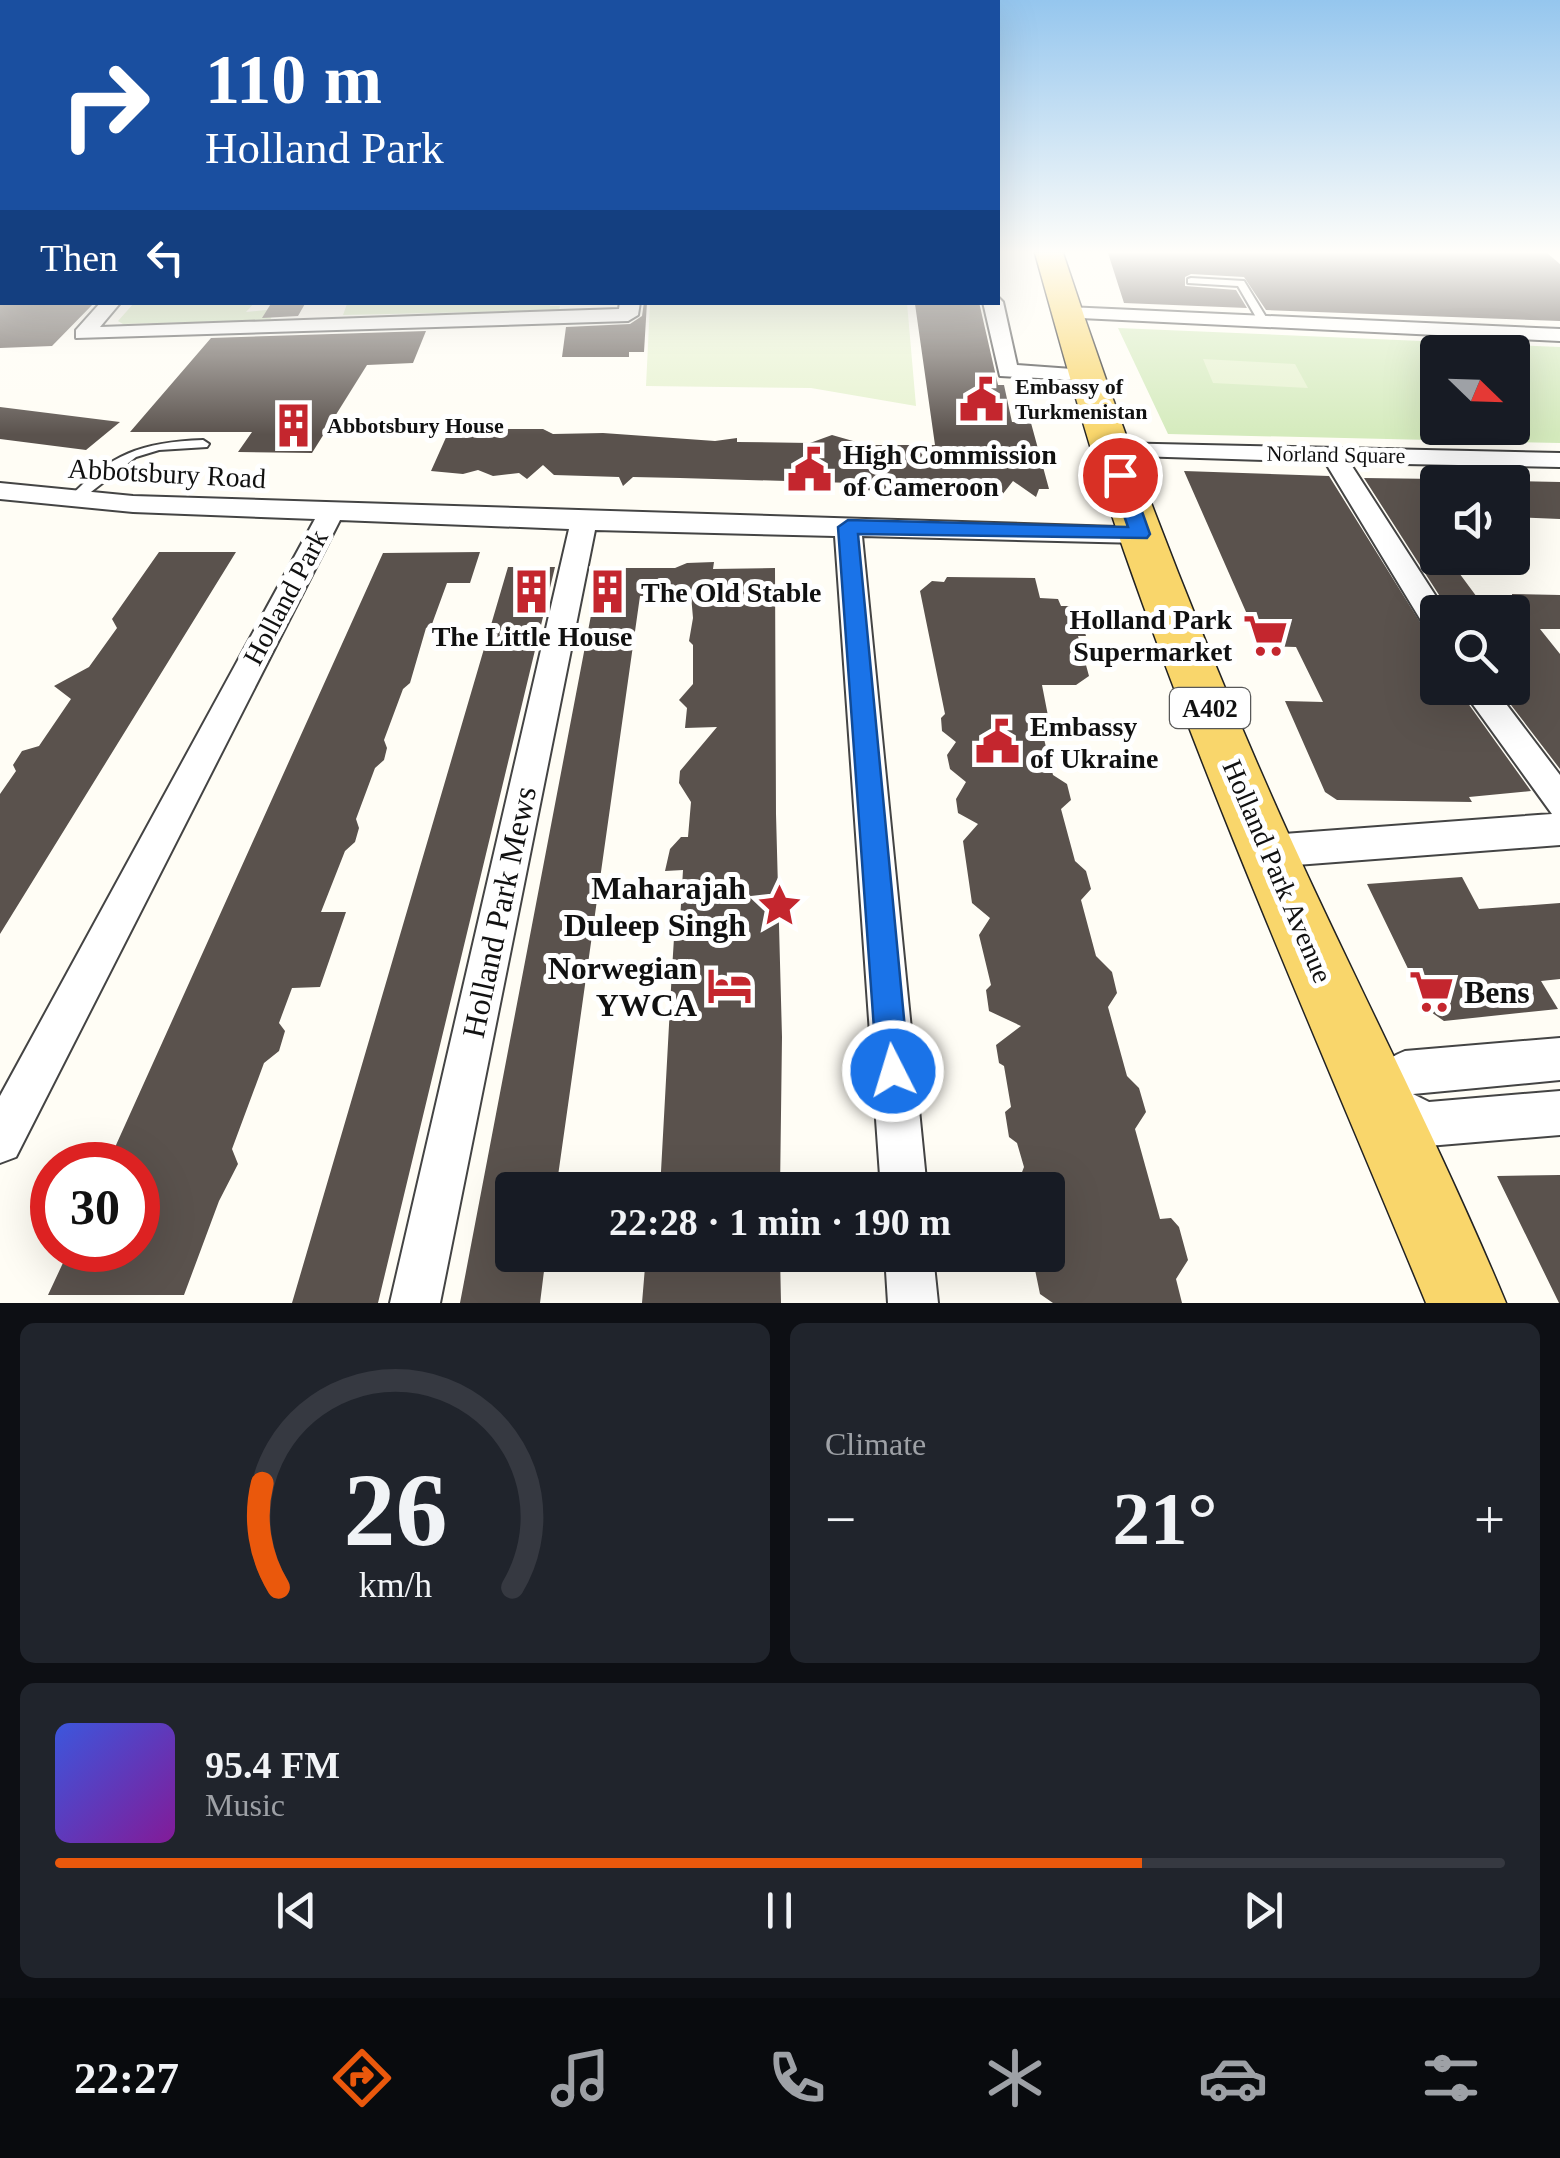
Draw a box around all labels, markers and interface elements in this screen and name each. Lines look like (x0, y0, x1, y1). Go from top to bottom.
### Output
icon: right (40, 40, 170, 170)
text: 110 m (205, 41, 382, 118)
text: Holland Park (205, 123, 444, 173)
icon: left (138, 230, 193, 285)
text: Then (40, 237, 118, 279)
north arrow (1420, 335, 1530, 445)
map controls (1420, 335, 1530, 705)
place label: Embassy of Turkmenistan (1015, 374, 1147, 424)
public building icon: Embassy of Turkmenistan (958, 375, 1006, 423)
building icon: Abbotsbury House (270, 401, 318, 449)
place label: Abbotsbury House (327, 413, 504, 438)
pin (1078, 433, 1163, 518)
place label: High Commission of Cameroon (843, 439, 1057, 502)
street label: Norland Square (1266, 441, 1406, 468)
public building icon: High Commission of Cameroon (786, 446, 834, 494)
icon: arrive (1093, 448, 1148, 503)
street label: Abbotsbury Road (67, 453, 267, 494)
button: sound (1420, 465, 1530, 575)
street label: Holland Park (237, 524, 334, 670)
building icon: The Little House (508, 567, 556, 615)
building icon: The Old Stable (584, 568, 632, 616)
place label: The Old Stable (641, 577, 821, 608)
button: search (1420, 595, 1530, 705)
place label: Holland Park Supermarket (1069, 604, 1233, 667)
supermarket icon: Holland Park Supermarket (1241, 611, 1289, 659)
place label: The Little House (432, 621, 632, 652)
road number: A402 (1170, 688, 1250, 728)
place label: Embassy of Ukraine (1030, 711, 1158, 774)
public building icon: Embassy of Ukraine (973, 718, 1021, 766)
street label: Holland Park Avenue (1217, 755, 1338, 987)
street label: Holland Park Mews (455, 783, 543, 1041)
place label: Maharajah Duleep Singh (564, 870, 746, 943)
place icon: Maharajah Duleep Singh (755, 882, 803, 930)
place label: Norwegian YWCA (548, 950, 697, 1023)
hotel icon: Norwegian YWCA (706, 962, 754, 1010)
supermarket icon: Bens (1407, 968, 1455, 1016)
place label: Bens (1464, 974, 1530, 1010)
position arrow (841, 1019, 945, 1123)
speed limit sign: 30 (30, 1142, 160, 1272)
text: 22:28 · 1 min · 190 m (609, 1201, 951, 1243)
text: Climate (825, 1426, 926, 1462)
text: 26 (343, 1452, 447, 1567)
text: 21° (1113, 1477, 1218, 1560)
text: − (825, 1489, 856, 1550)
text: + (1474, 1489, 1505, 1550)
text: km/h (358, 1565, 432, 1605)
text: 95.4 FM (205, 1744, 340, 1786)
text: Music (205, 1787, 285, 1823)
icon: previous (269, 1883, 324, 1938)
icon: pause (752, 1883, 807, 1938)
icon: next (1236, 1883, 1291, 1938)
icon: directions (327, 2043, 397, 2113)
icon: music (545, 2043, 615, 2113)
icon: phone (762, 2043, 832, 2113)
icon: climate (980, 2043, 1050, 2113)
icon: car (1198, 2043, 1268, 2113)
icon: filters (1416, 2043, 1486, 2113)
text: 22:27 (74, 2053, 179, 2103)

